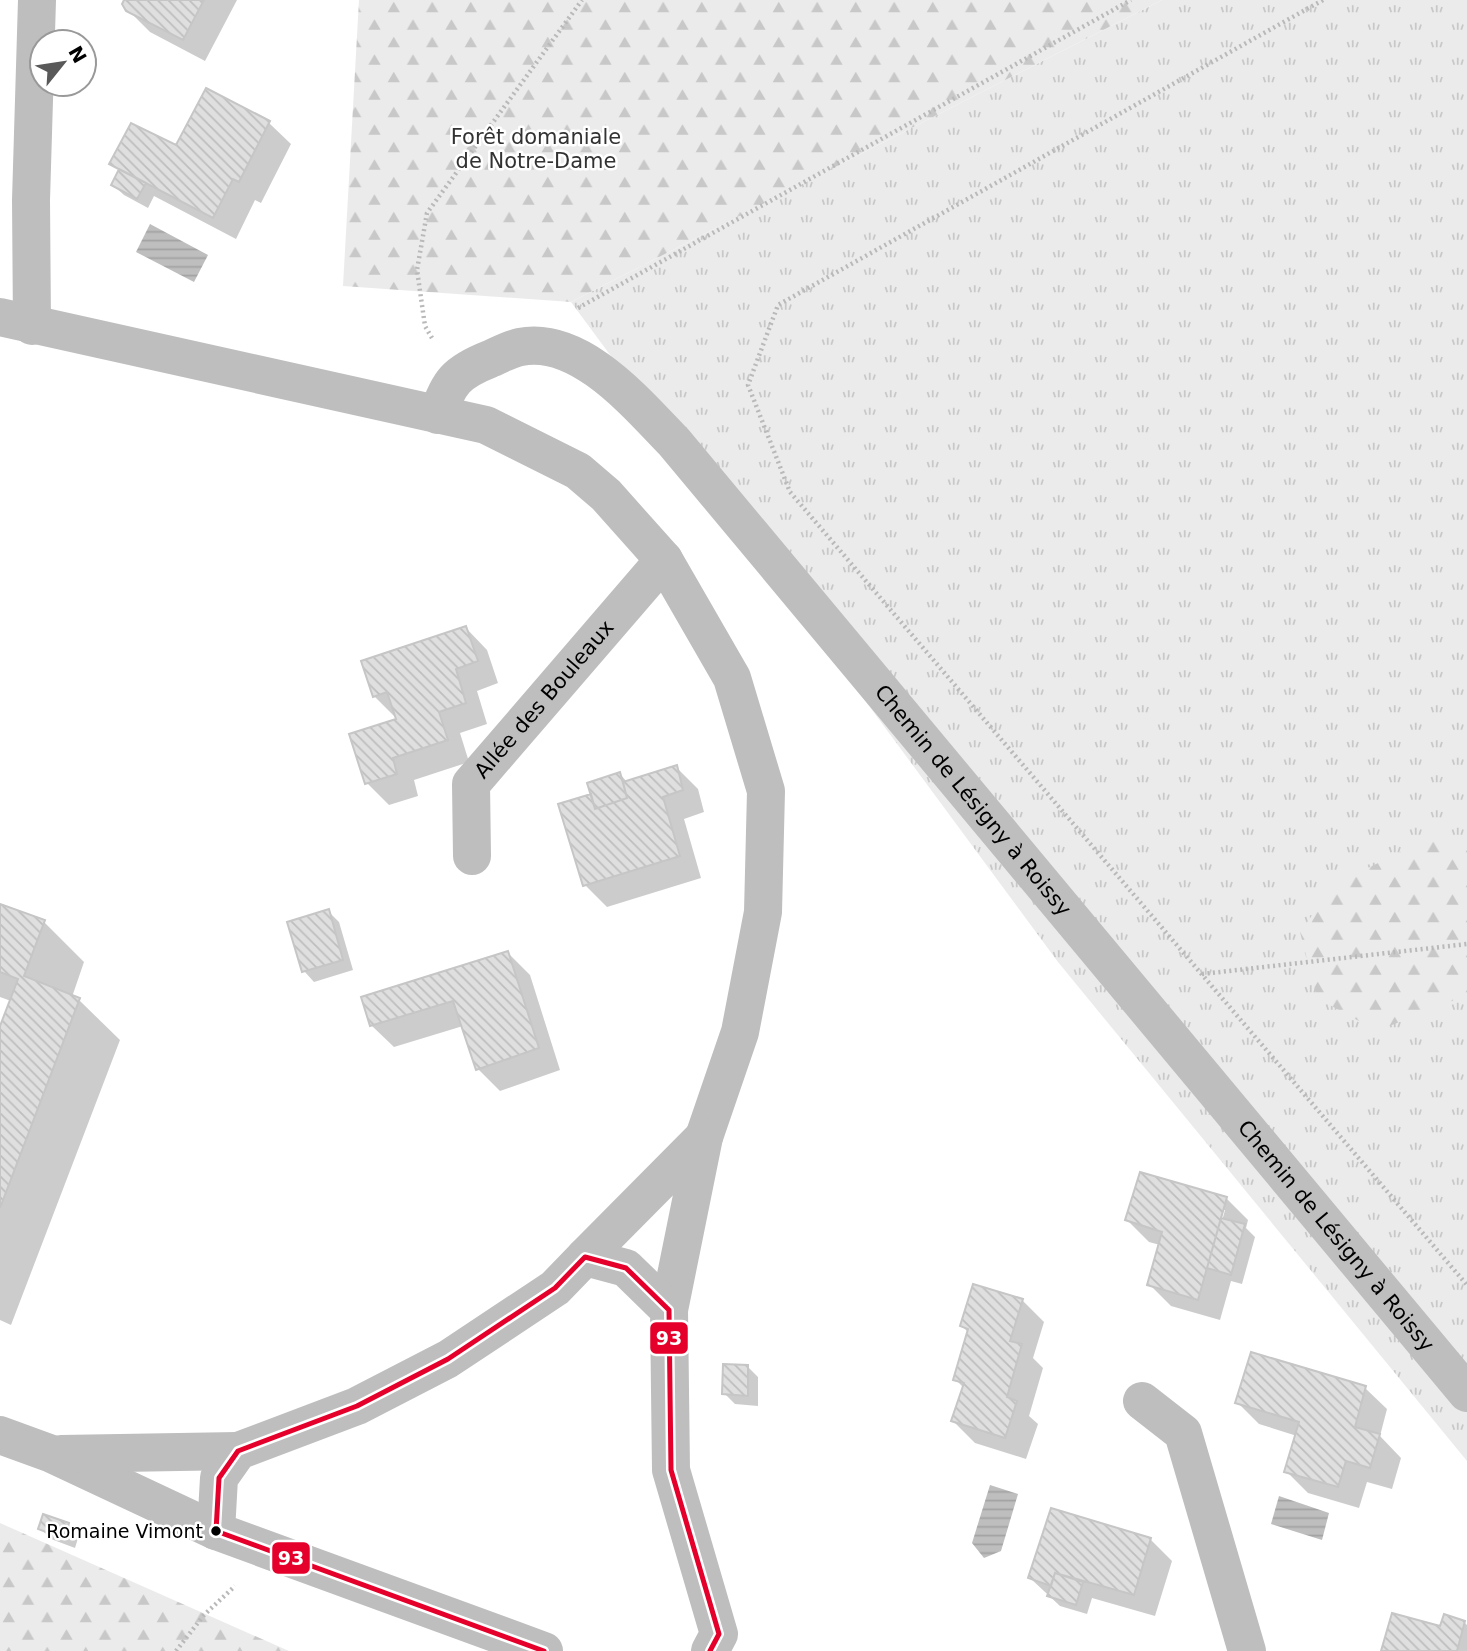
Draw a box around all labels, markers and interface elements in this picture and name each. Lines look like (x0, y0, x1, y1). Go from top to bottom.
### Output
north arrow (28, 28, 98, 98)
text: N (64, 42, 91, 67)
park label: Forêt domaniale de Notre-Dame (451, 125, 621, 173)
street label: Allée des Bouleaux (470, 615, 619, 783)
street label: Chemin de Lésigny à Roissy (870, 680, 1076, 921)
street label: Chemin de Lésigny à Roissy (1233, 1116, 1439, 1356)
line badge: 93 (649, 1321, 689, 1355)
text: 93 (656, 1327, 682, 1349)
place label: Romaine Vimont (46, 1520, 203, 1542)
marker: Romaine Vimont (209, 1524, 223, 1538)
line badge: 93 (271, 1541, 311, 1575)
text: 93 (278, 1547, 304, 1569)

